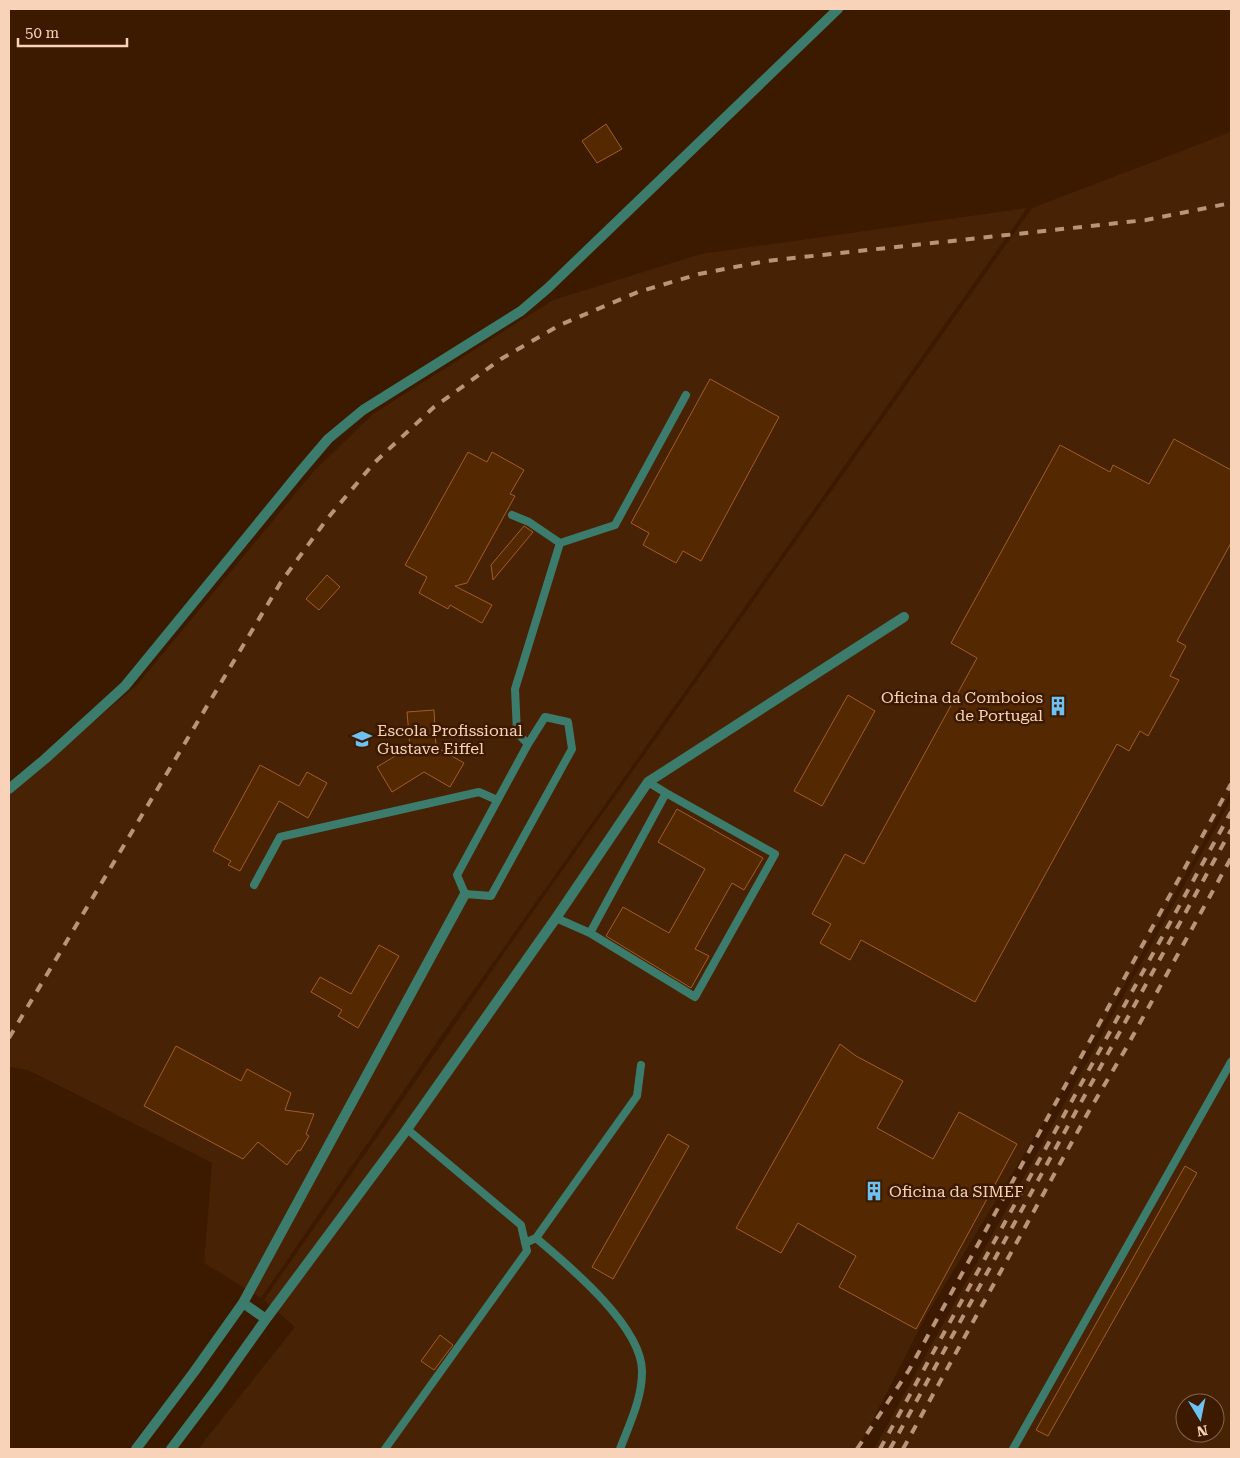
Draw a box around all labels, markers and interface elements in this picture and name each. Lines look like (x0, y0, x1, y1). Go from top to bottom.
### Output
scale bar (18, 15, 126, 47)
text: 50 m (25, 24, 60, 42)
place label: Oficina da Comboios de Portugal (881, 688, 1043, 725)
building icon: Oficina da Comboios de Portugal (1047, 695, 1069, 717)
place label: Escola Profissional Gustave Eiffel (377, 721, 523, 758)
school or university icon: Escola Profissional Gustave Eiffel (351, 728, 373, 750)
building icon: Oficina da SIMEF (863, 1180, 885, 1202)
place label: Oficina da SIMEF (889, 1182, 1024, 1201)
north arrow (1175, 1393, 1225, 1443)
text: N (1195, 1422, 1209, 1440)

